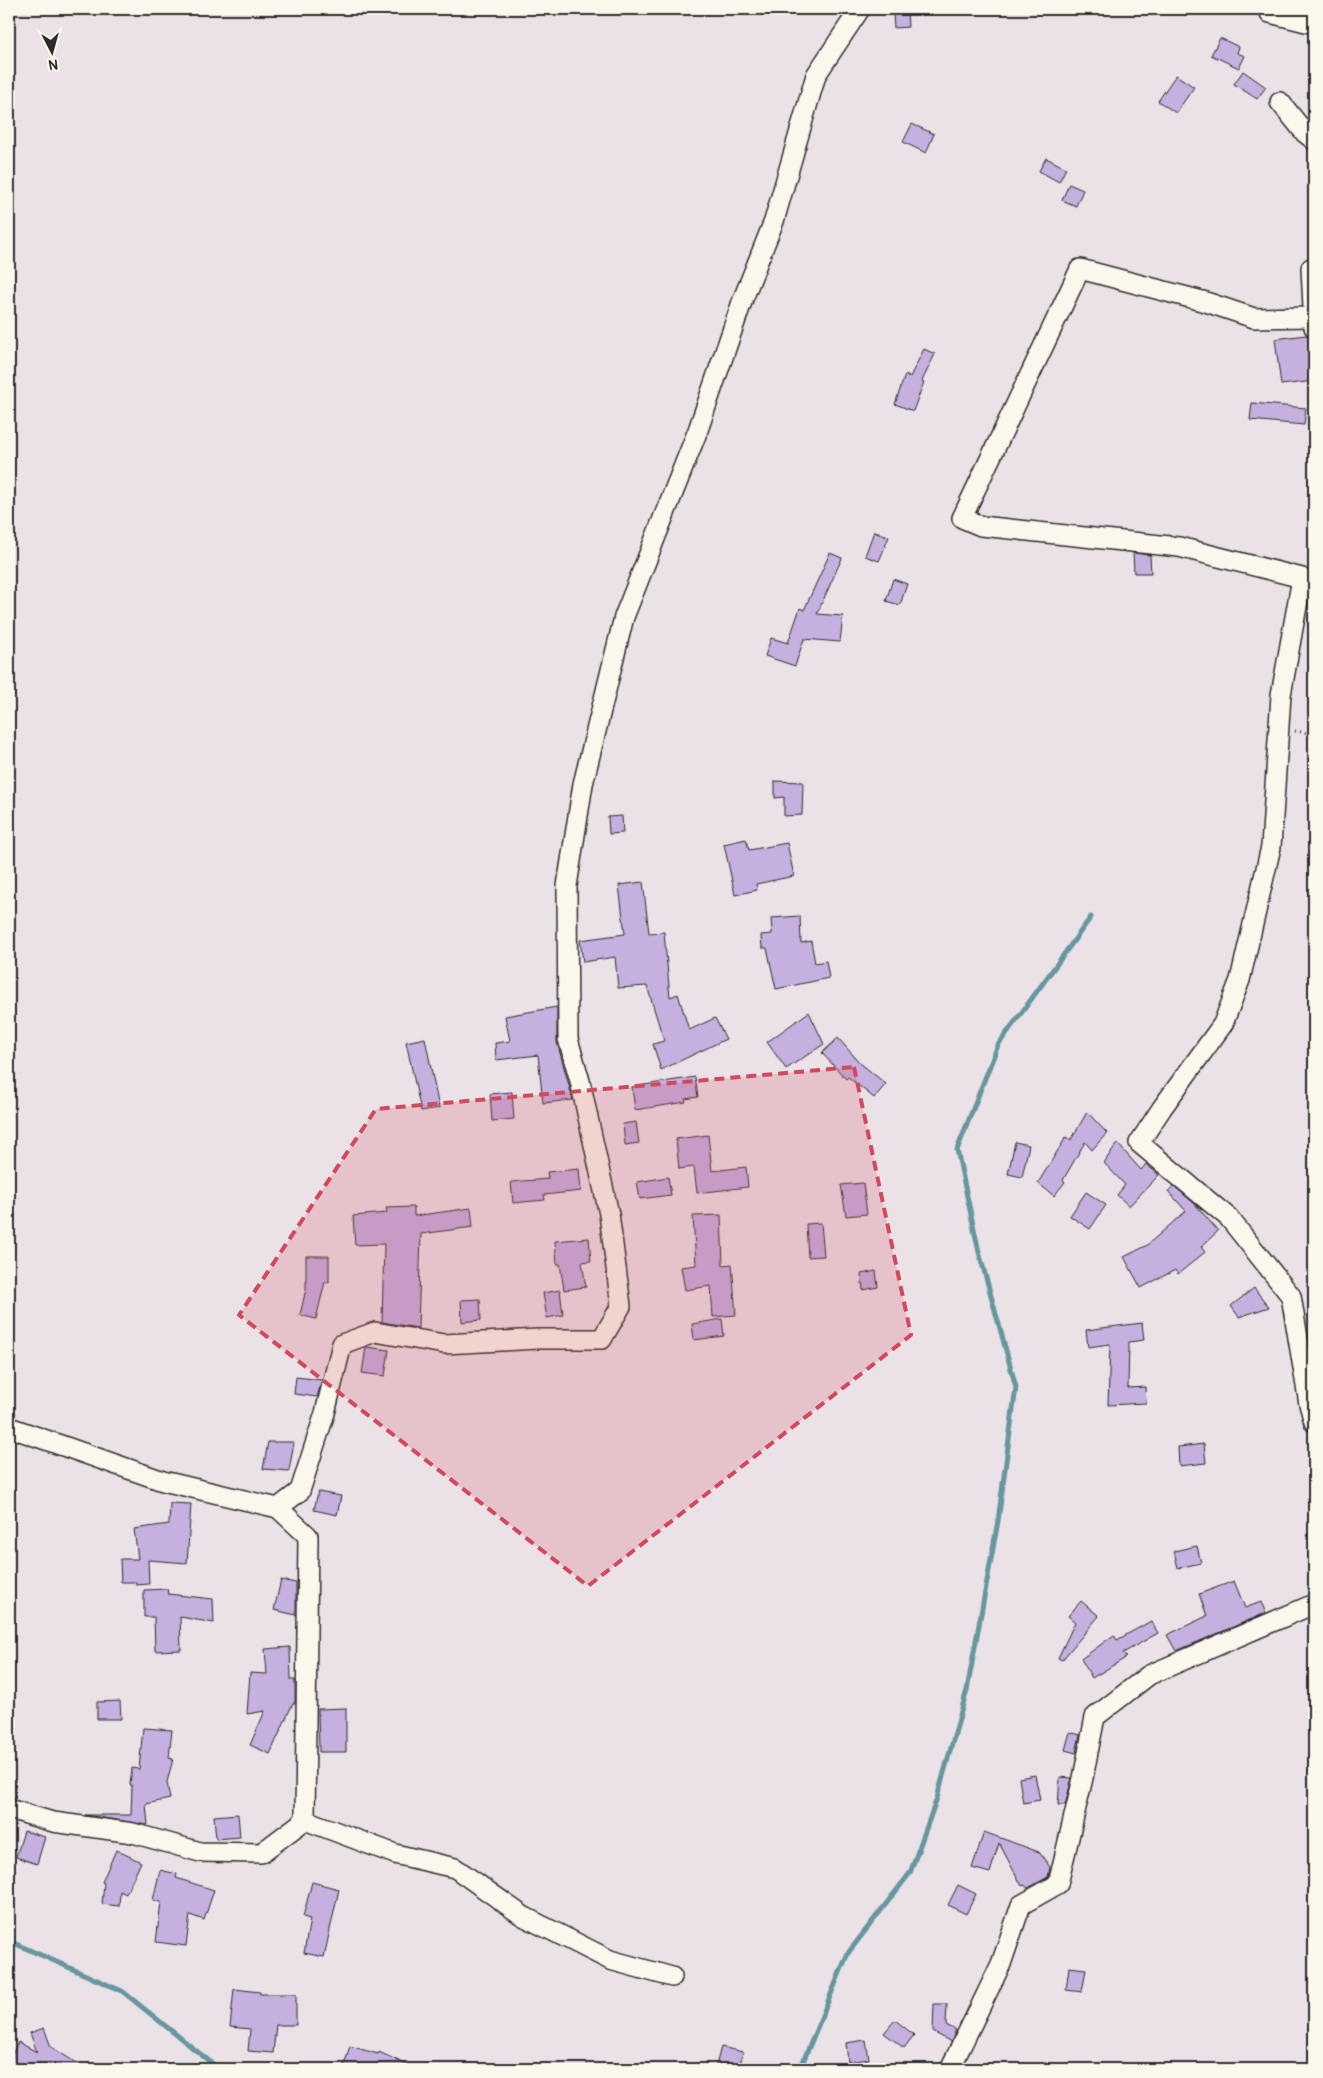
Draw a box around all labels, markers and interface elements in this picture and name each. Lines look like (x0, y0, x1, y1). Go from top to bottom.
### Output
north arrow (28, 28, 78, 78)
text: N (48, 55, 59, 73)

